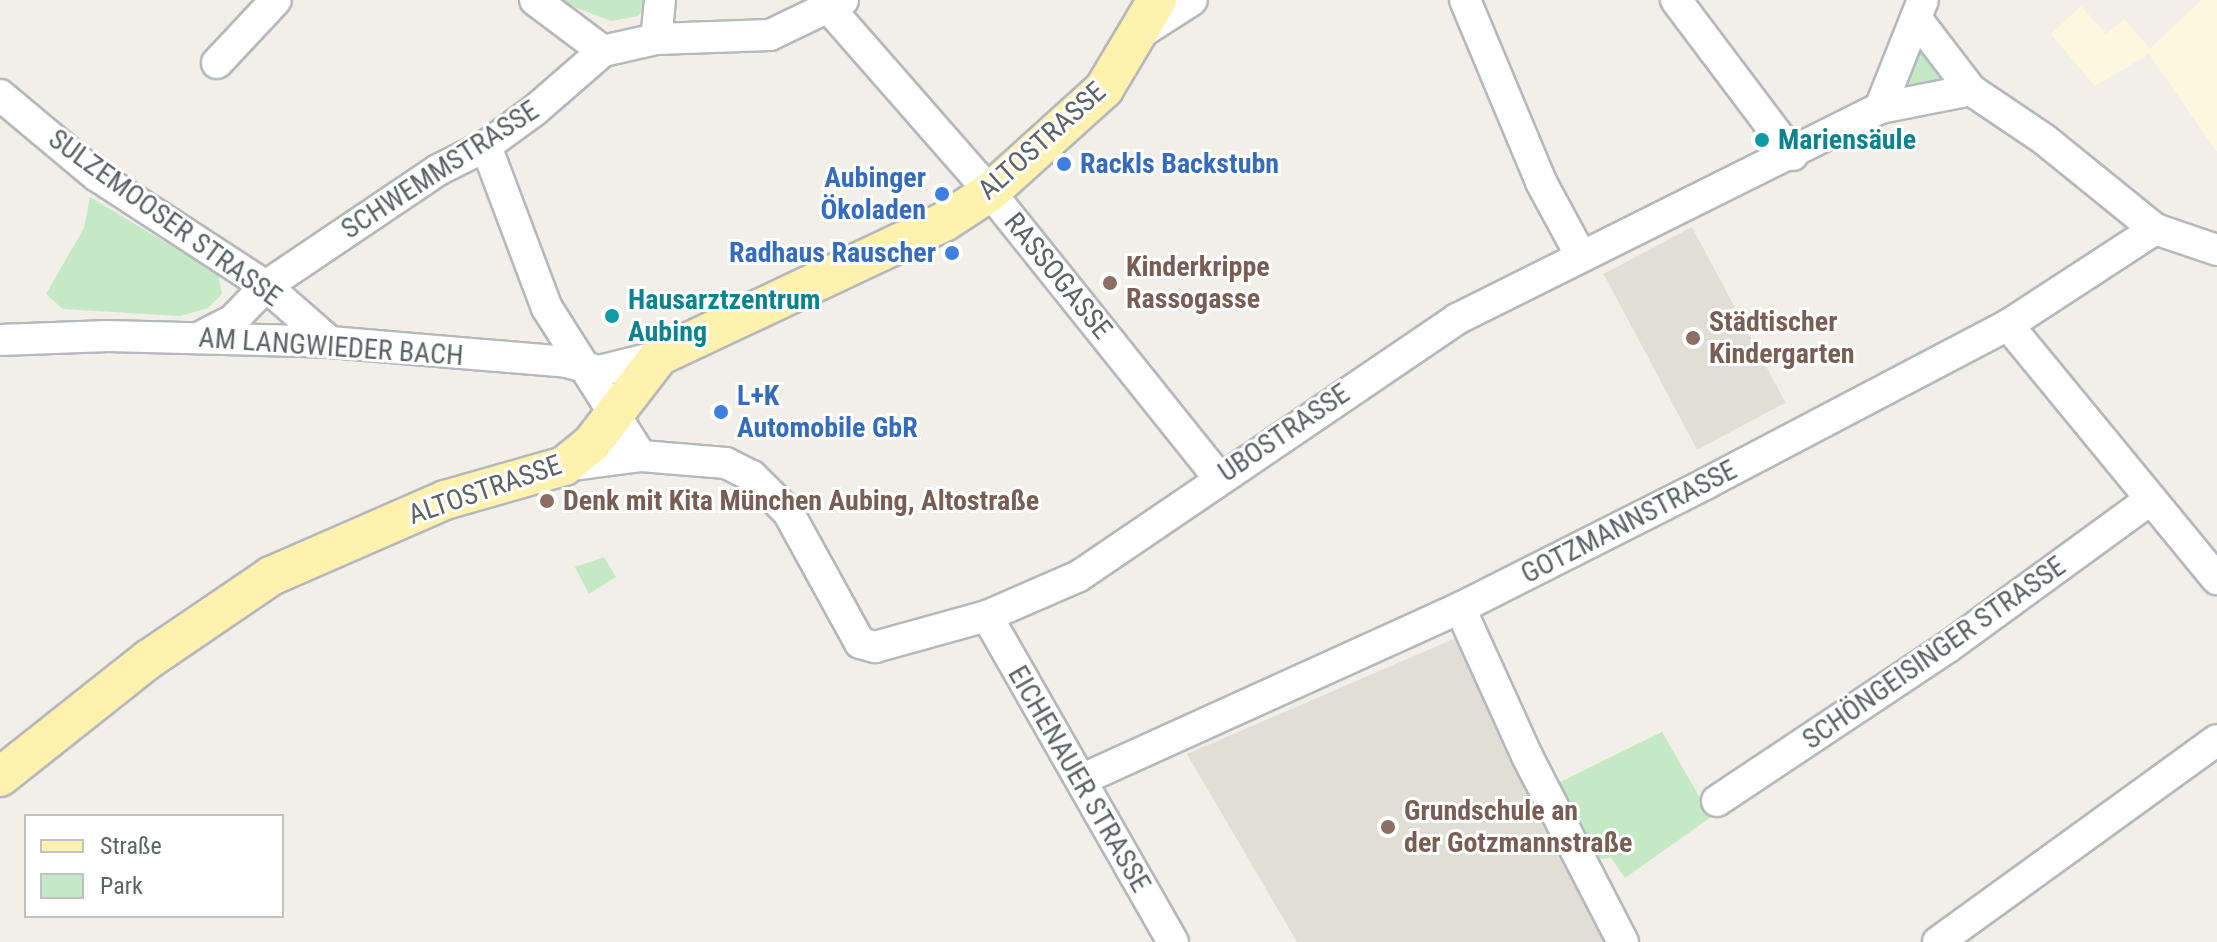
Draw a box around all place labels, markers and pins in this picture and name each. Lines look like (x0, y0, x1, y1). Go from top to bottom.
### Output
place label: Mariensäule (1778, 123, 1916, 157)
marker: Mariensäule (1753, 131, 1771, 149)
place label: Rackls Backstubn (1080, 147, 1279, 181)
marker: Rackls Backstubn (1055, 155, 1073, 173)
place label: Aubinger Ökoladen (820, 161, 926, 227)
marker: Aubinger Ökoladen (933, 185, 951, 203)
place label: Radhaus Rauscher (729, 236, 936, 270)
marker: Radhaus Rauscher (943, 244, 961, 262)
place label: Kinderkrippe Rassogasse (1126, 250, 1270, 316)
marker: Kinderkrippe Rassogasse (1101, 274, 1119, 292)
place label: Hausarztzentrum Aubing (628, 283, 821, 349)
place label: Städtischer Kindergarten (1709, 305, 1855, 371)
marker: Hausarztzentrum Aubing (603, 307, 621, 325)
marker: Städtischer Kindergarten (1684, 329, 1702, 347)
place label: L+K Automobile GbR (737, 379, 918, 445)
marker: L+K Automobile GbR (712, 403, 730, 421)
place label: Denk mit Kita München Aubing, Altostraße (563, 484, 1039, 518)
marker: Denk mit Kita München Aubing, Altostraße (538, 492, 556, 510)
place label: Grundschule an der Gotzmannstraße (1404, 794, 1632, 860)
marker: Grundschule an der Gotzmannstraße (1379, 818, 1397, 836)

